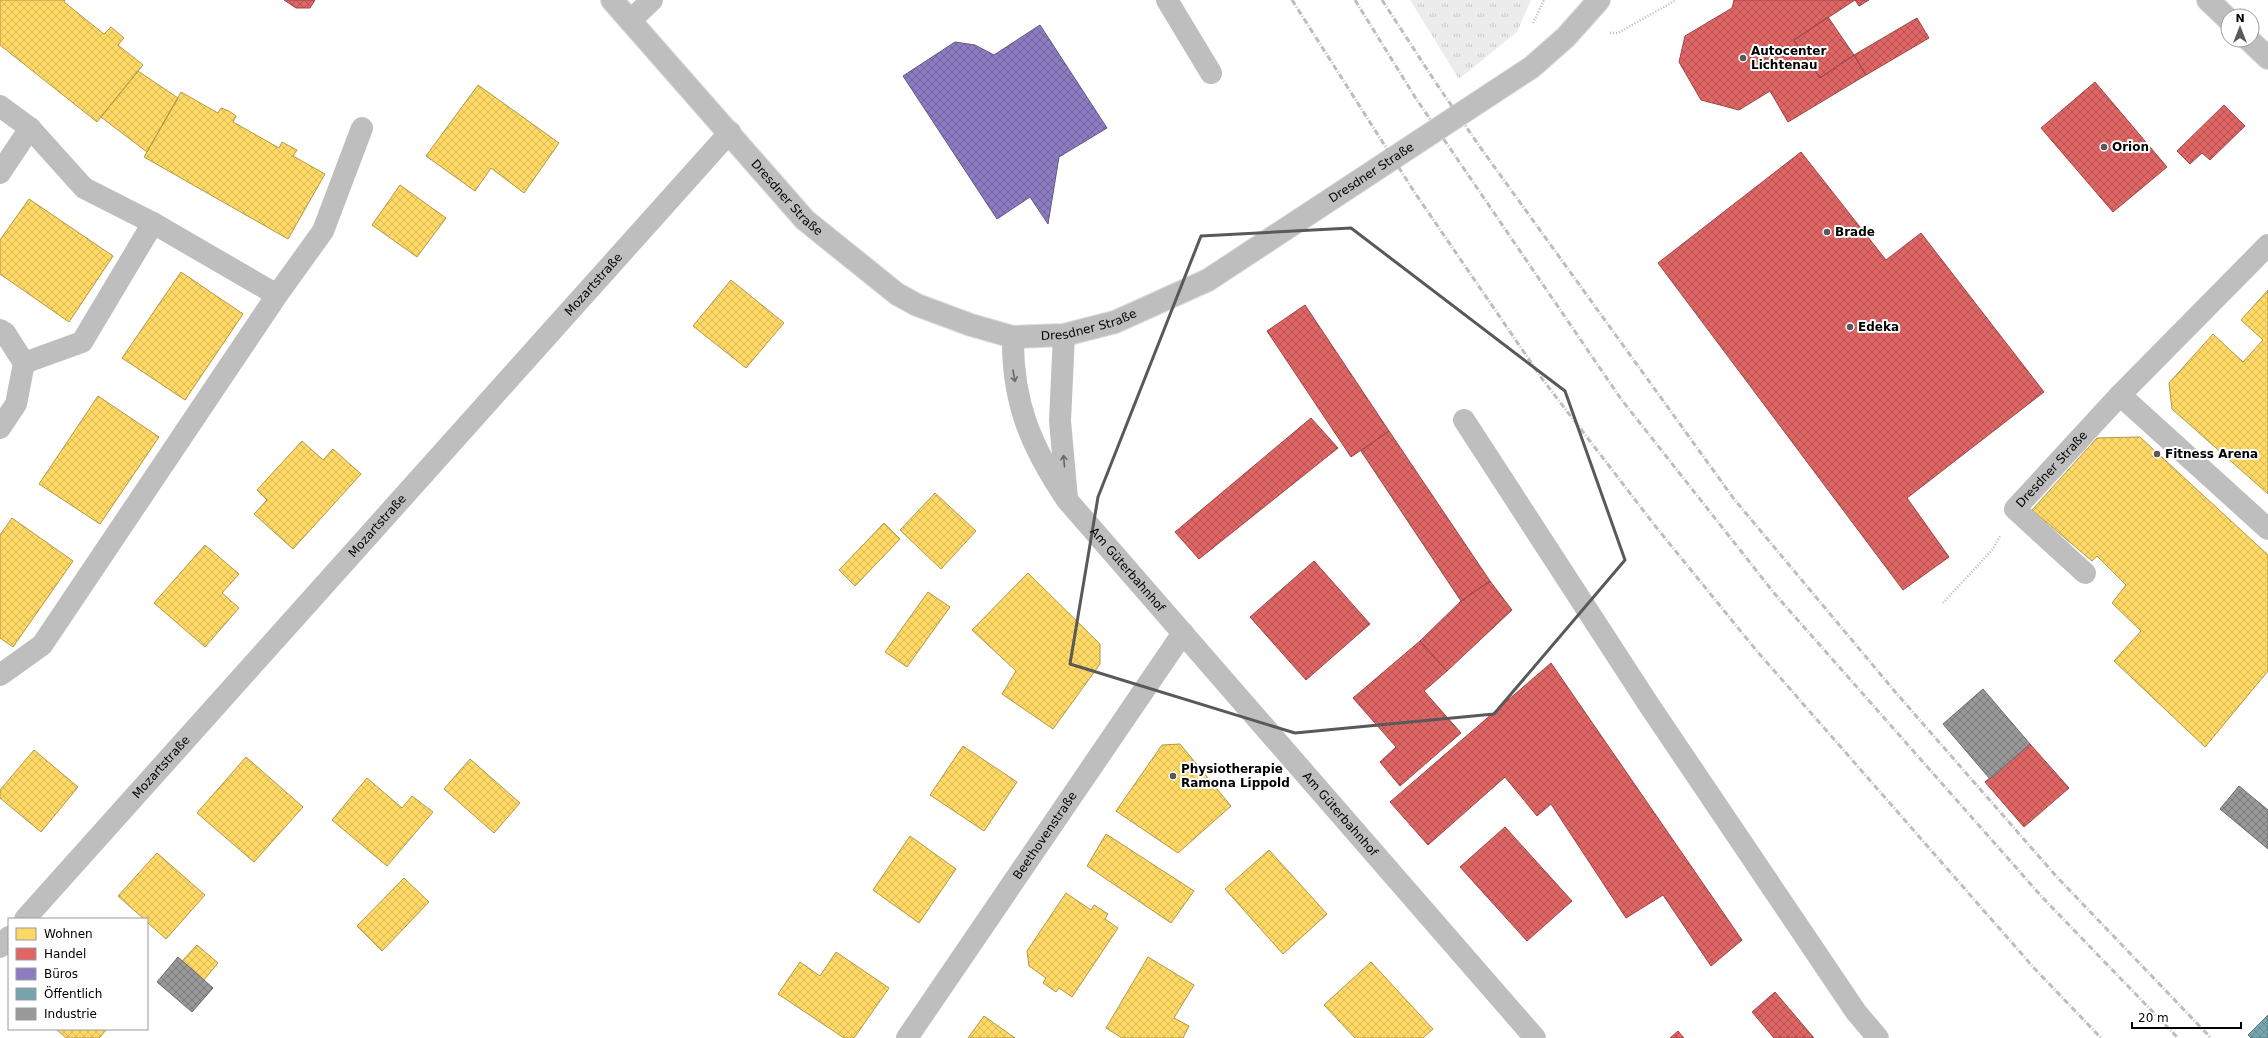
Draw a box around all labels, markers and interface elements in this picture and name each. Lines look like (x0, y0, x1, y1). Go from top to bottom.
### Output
north arrow (2220, 8, 2260, 48)
text: N (2235, 12, 2245, 25)
place label: Autocenter Lichtenau (1751, 44, 1826, 72)
marker: Autocenter Lichtenau (1738, 53, 1748, 63)
street label: Dresdner Straße (1326, 140, 1416, 206)
place label: Orion (2112, 140, 2149, 154)
marker: Orion (2099, 142, 2109, 152)
street label: Dresdner Straße (748, 157, 825, 238)
place label: Brade (1835, 225, 1875, 239)
marker: Brade (1822, 227, 1832, 237)
street label: Mozartstraße (562, 250, 625, 319)
street label: Dresdner Straße (1041, 306, 1139, 343)
place label: Edeka (1858, 320, 1899, 334)
marker: Edeka (1845, 322, 1855, 332)
one-way arrow (1010, 369, 1018, 382)
street label: Dresdner Straße (2013, 428, 2090, 510)
place label: Fitness Arena (2165, 447, 2258, 461)
marker: Fitness Arena (2152, 449, 2162, 459)
one-way arrow (1060, 455, 1067, 468)
street label: Mozartstraße (346, 492, 409, 560)
street label: Am Güterbahnhof (1087, 525, 1168, 615)
street label: Mozartstraße (129, 733, 193, 801)
place label: Physiotherapie Ramona Lippold (1181, 762, 1290, 790)
street label: Am Güterbahnhof (1300, 769, 1381, 860)
marker: Physiotherapie Ramona Lippold (1168, 771, 1178, 781)
street label: Beethovenstraße (1010, 789, 1080, 882)
legend (8, 918, 148, 1030)
text: Wohnen (44, 927, 93, 941)
text: Handel (44, 947, 86, 961)
text: Büros (44, 967, 78, 981)
text: Öffentlich (44, 985, 102, 1001)
scale bar (2132, 1004, 2241, 1030)
text: Industrie (44, 1007, 97, 1021)
text: 20 m (2138, 1011, 2169, 1025)

